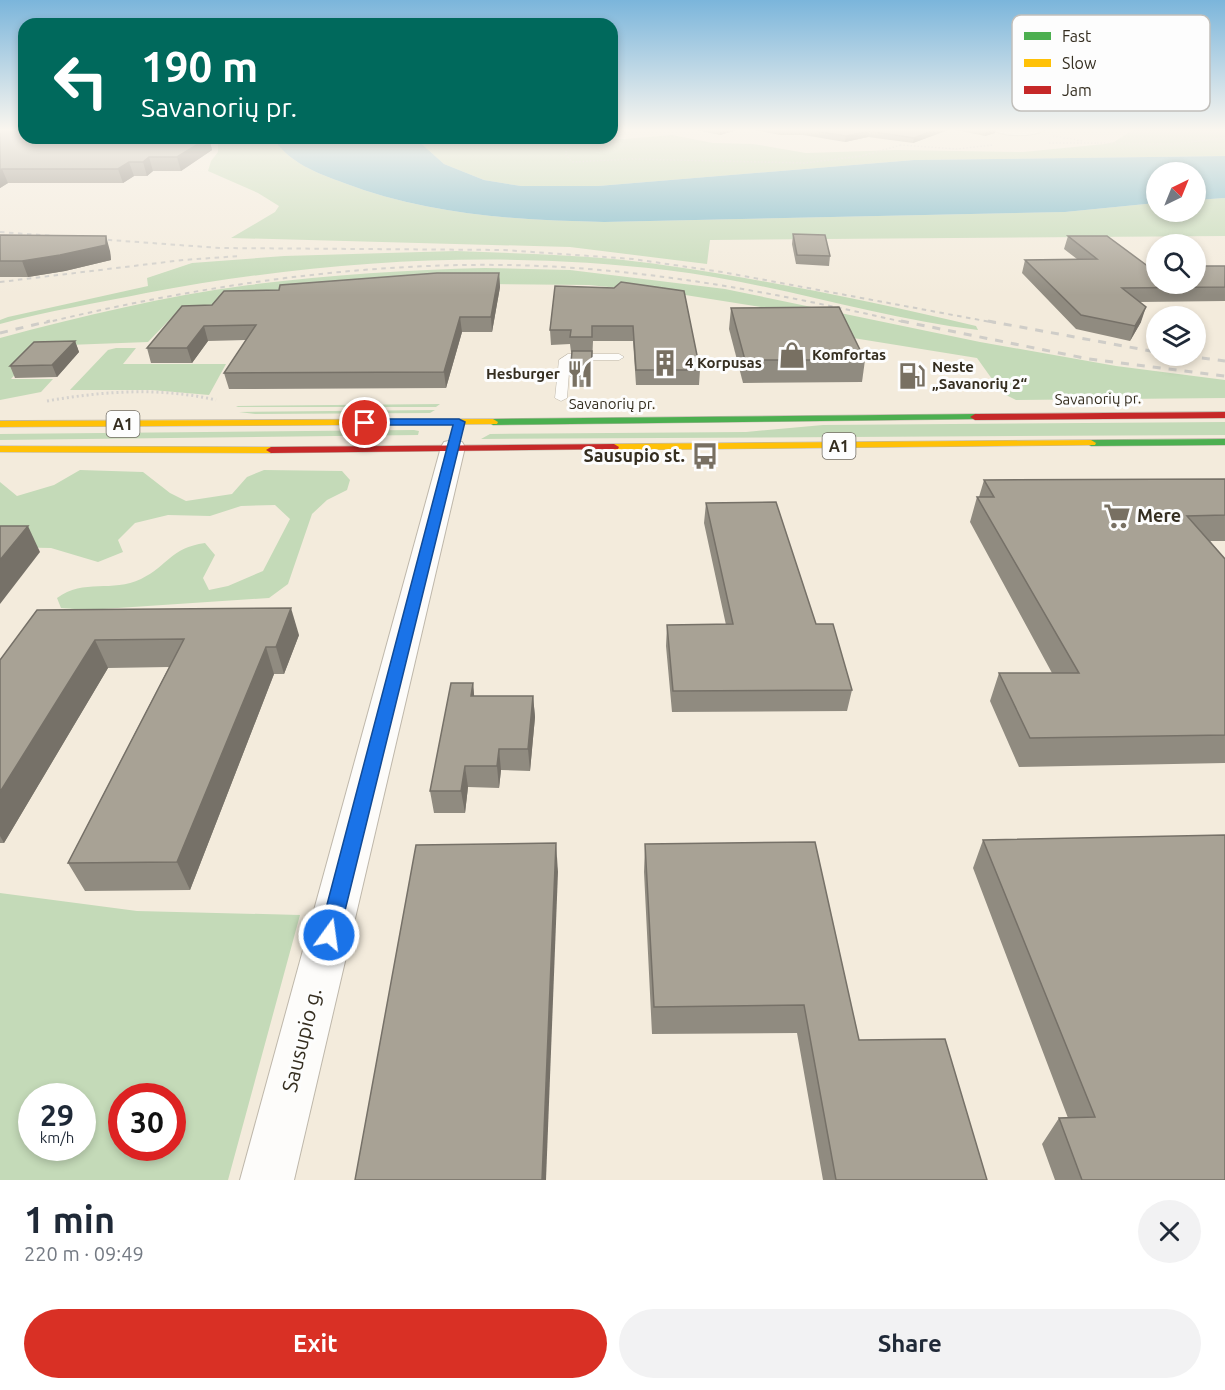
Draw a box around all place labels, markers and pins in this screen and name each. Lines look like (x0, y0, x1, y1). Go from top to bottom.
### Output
shop icon: Komfortas (777, 340, 807, 370)
place label: Komfortas (812, 346, 886, 363)
building icon: 4 Korpusas (650, 348, 680, 378)
place label: 4 Korpusas (685, 354, 762, 371)
place label: Neste „Savanorių 2“ (932, 358, 1027, 393)
restaurant icon: Hesburger (565, 359, 595, 389)
fuel station icon: Neste „Savanorių 2“ (897, 361, 927, 391)
place label: Hesburger (486, 365, 561, 382)
pin (339, 397, 390, 448)
bus stop icon: Sausupio st. (690, 441, 720, 471)
place label: Sausupio st. (583, 445, 685, 465)
supermarket icon: Mere (1102, 501, 1132, 531)
place label: Mere (1137, 505, 1181, 525)

